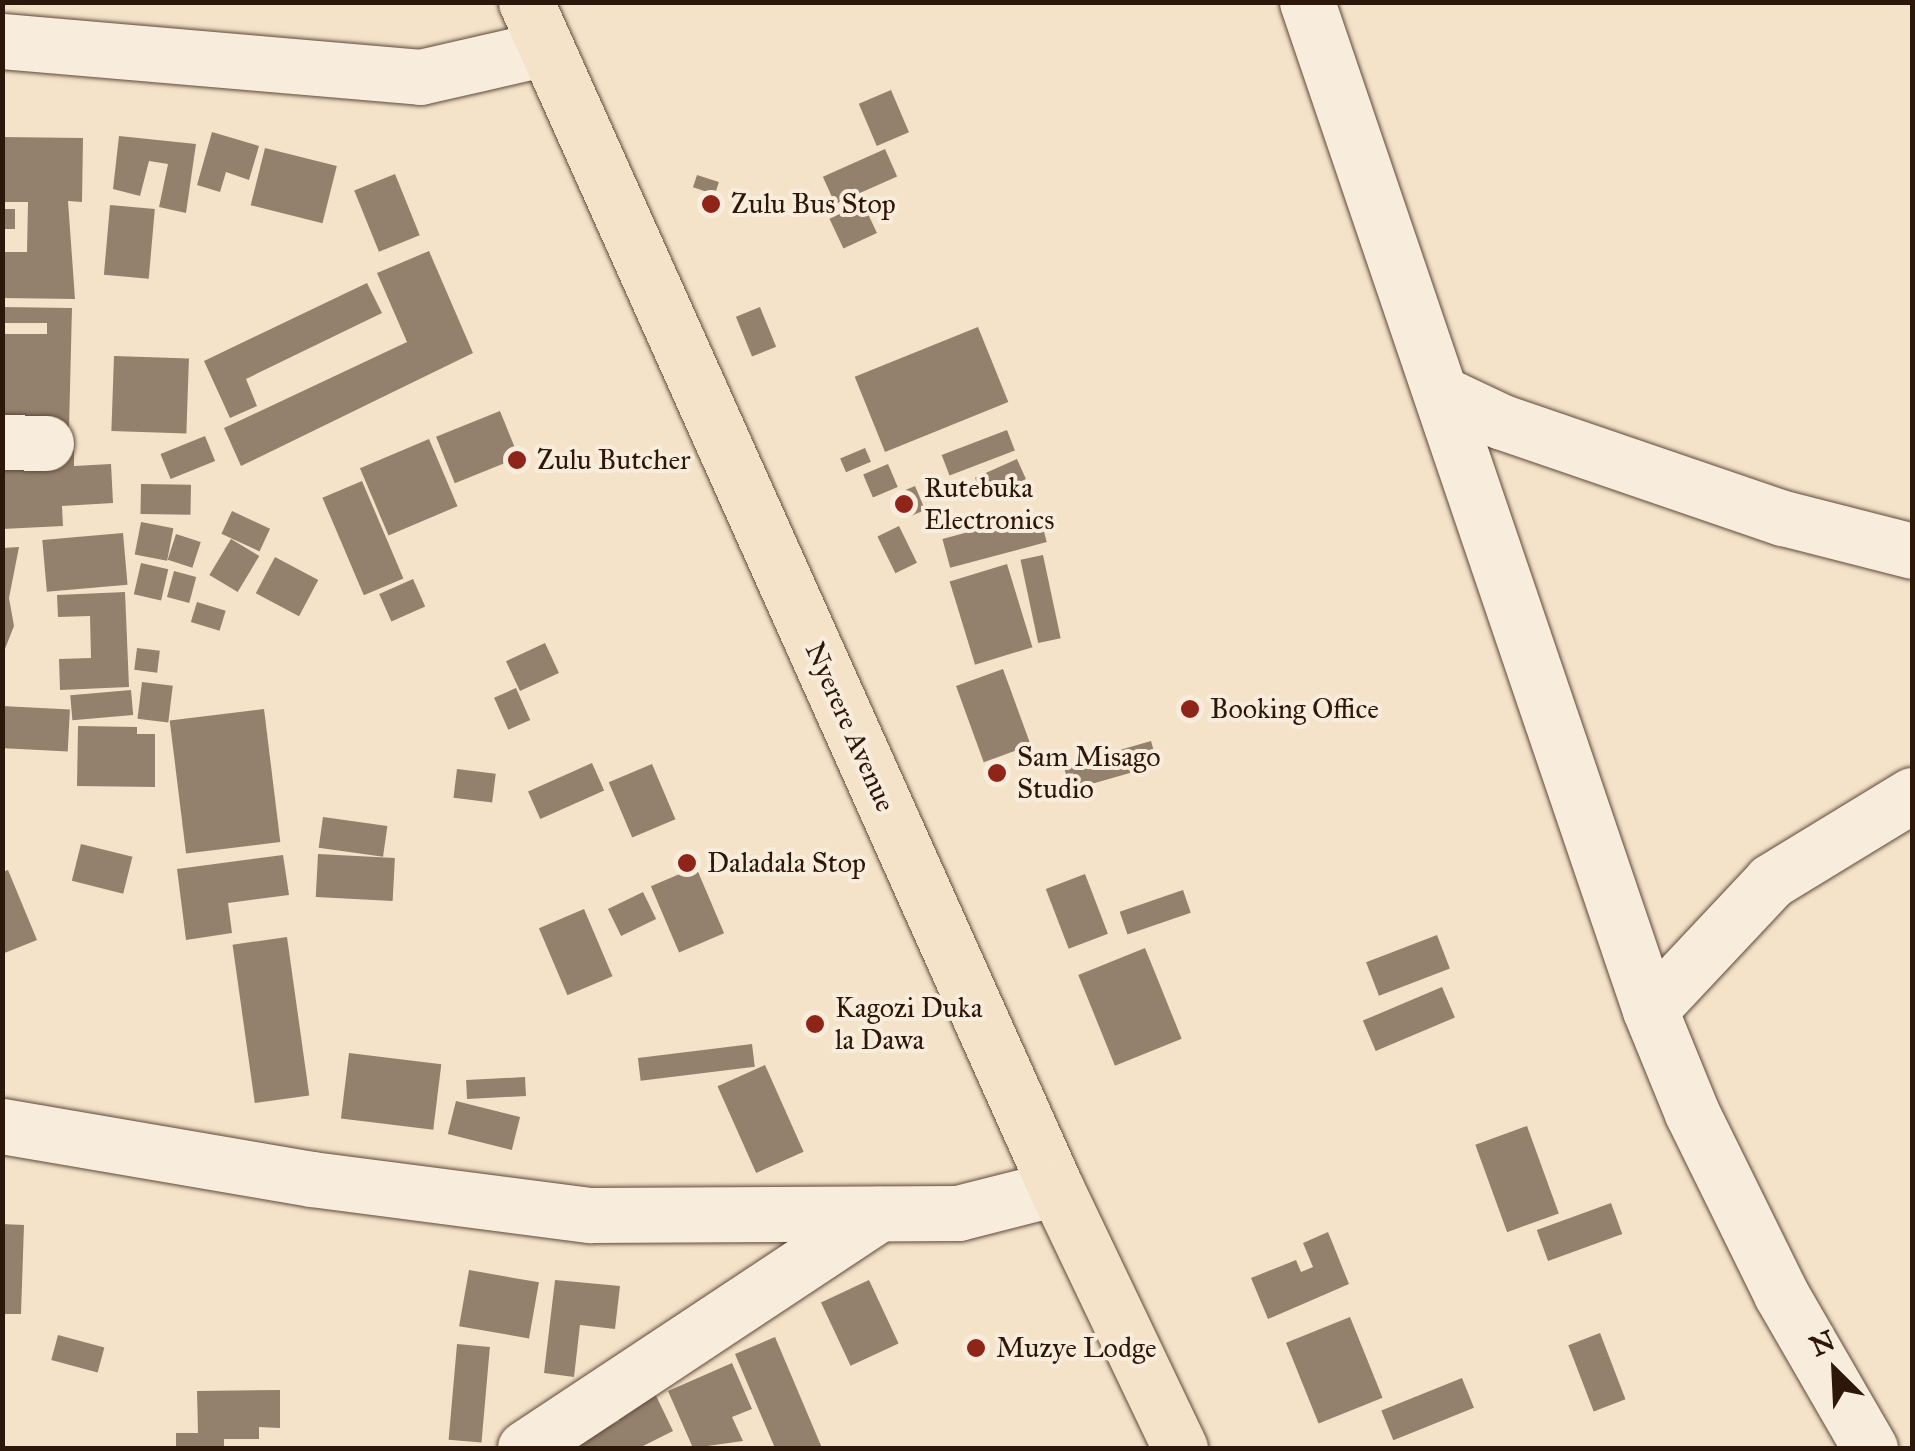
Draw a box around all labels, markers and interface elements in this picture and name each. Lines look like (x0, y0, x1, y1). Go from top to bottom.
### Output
place label: Zulu Bus Stop (731, 187, 896, 221)
marker: Zulu Bus Stop (700, 193, 722, 215)
place label: Zulu Butcher (537, 443, 691, 477)
marker: Zulu Butcher (506, 449, 528, 471)
place label: Rutebuka Electronics (924, 471, 1054, 537)
marker: Rutebuka Electronics (893, 493, 915, 515)
street label: Nyerere Avenue (798, 637, 902, 817)
place label: Booking Office (1210, 692, 1379, 726)
marker: Booking Office (1179, 698, 1201, 720)
place label: Sam Misago Studio (1017, 740, 1160, 806)
marker: Sam Misago Studio (986, 762, 1008, 784)
place label: Daladala Stop (707, 846, 866, 880)
marker: Daladala Stop (676, 852, 698, 874)
place label: Kagozi Duka la Dawa (835, 991, 983, 1057)
marker: Kagozi Duka la Dawa (804, 1013, 826, 1035)
north arrow (1785, 1321, 1885, 1421)
text: N (1805, 1322, 1841, 1364)
place label: Muzye Lodge (996, 1331, 1157, 1365)
marker: Muzye Lodge (965, 1337, 987, 1359)

